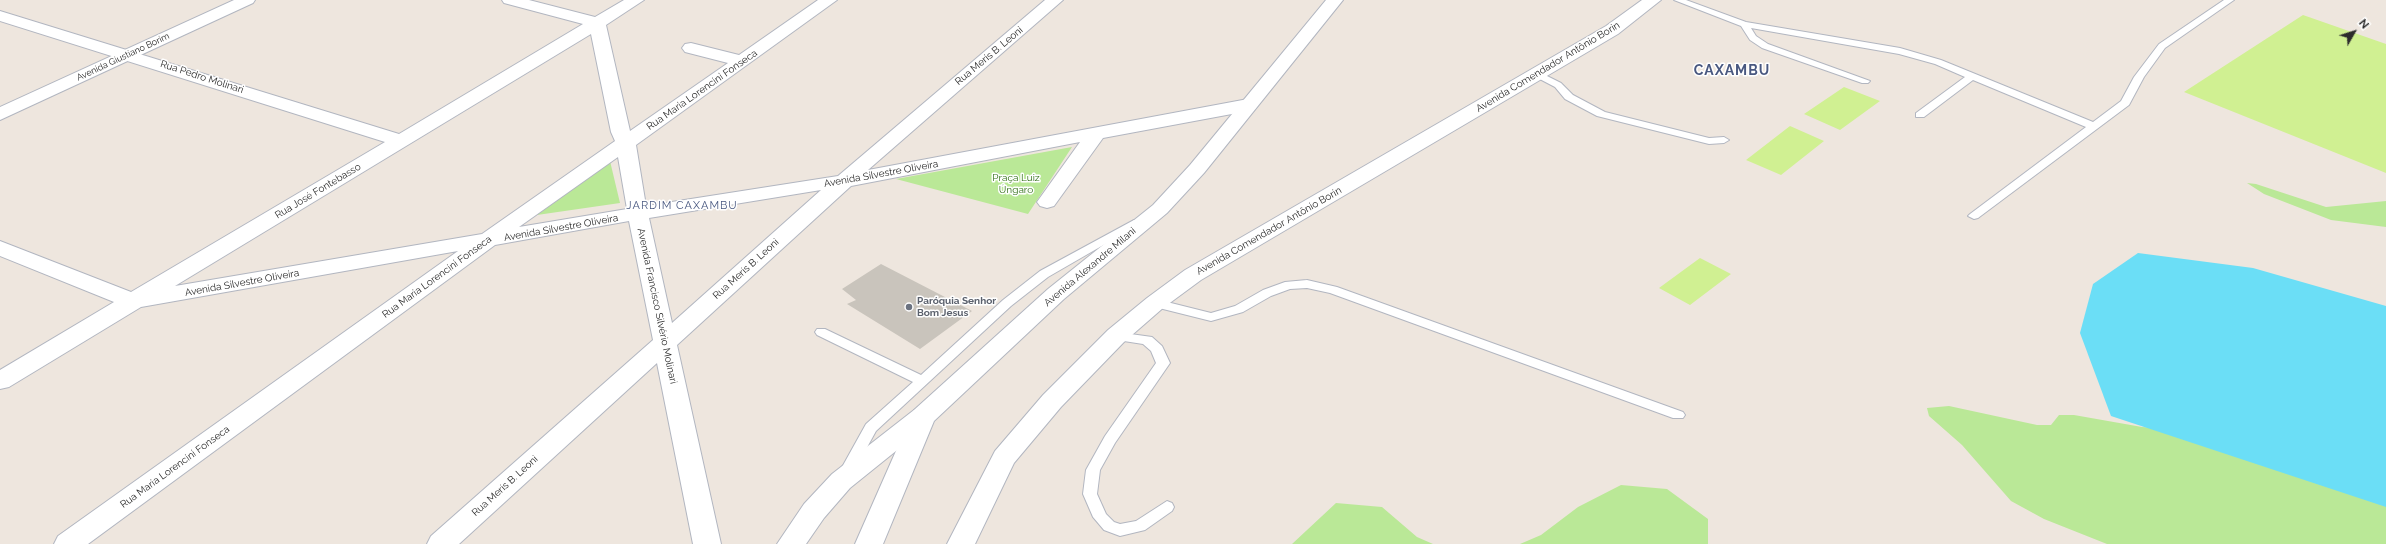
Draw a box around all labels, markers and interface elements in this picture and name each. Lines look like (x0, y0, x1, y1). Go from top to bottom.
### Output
north arrow (2334, 12, 2374, 52)
text: N (2356, 17, 2371, 31)
street label: Avenida Comendador Antônio Borin (1474, 19, 1622, 115)
street label: Rua Meris B. Leoni (953, 24, 1025, 88)
street label: Avenida Giustiano Borim (75, 31, 171, 83)
street label: Rua Maria Lorencini Fonseca (644, 47, 760, 133)
street label: Rua Pedro Molinari (159, 58, 245, 96)
district label: CAXAMBU (1694, 63, 1770, 79)
street label: Avenida Silvestre Oliveira (823, 158, 939, 190)
street label: Rua José Fontebasso (273, 161, 363, 221)
park label: Praça Luiz Úngaro (992, 172, 1040, 196)
street label: Avenida Comendador Antônio Borin (1194, 184, 1344, 278)
district label: JARDIM CAXAMBU (626, 199, 738, 213)
street label: Avenida Silvestre Oliveira (503, 212, 619, 244)
street label: Avenida Alexandre Milani (1042, 225, 1138, 309)
street label: Avenida Francisco Silvério Molinari (635, 227, 679, 385)
street label: Rua Maria Lorencini Fonseca (380, 233, 494, 321)
street label: Rua Meris B. Leoni (711, 236, 781, 302)
street label: Avenida Silvestre Oliveira (184, 267, 300, 299)
place label: Paróquia Senhor Bom Jesus (917, 295, 996, 318)
marker: Paróquia Senhor Bom Jesus (904, 302, 914, 312)
street label: Rua Maria Lorencini Fonseca (118, 423, 232, 511)
street label: Rua Meris B. Leoni (470, 453, 540, 519)

